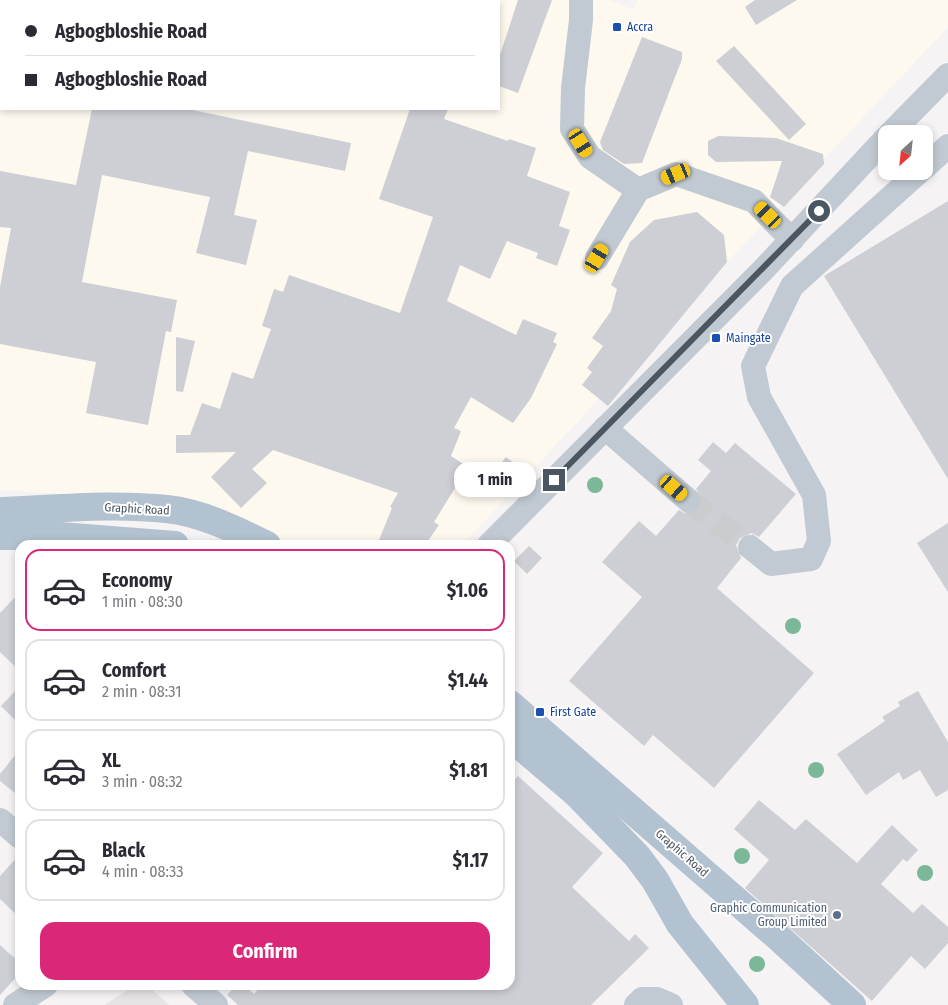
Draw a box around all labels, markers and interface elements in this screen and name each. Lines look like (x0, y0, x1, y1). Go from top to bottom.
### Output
text: Agbogbloshie Road (55, 20, 207, 43)
place label: Accra (627, 20, 653, 34)
marker: Accra (611, 21, 623, 33)
text: Agbogbloshie Road (55, 68, 207, 91)
north arrow (878, 125, 932, 180)
map controls (878, 125, 933, 180)
car (566, 126, 595, 160)
car (659, 161, 692, 187)
car (752, 199, 783, 231)
route start (808, 200, 830, 222)
car (582, 241, 611, 275)
place label: Maingate (726, 331, 771, 345)
marker: Maingate (710, 332, 722, 344)
callout: 1 min (454, 462, 536, 498)
route end (543, 469, 565, 491)
text: 1 min (478, 470, 512, 489)
car (657, 472, 690, 504)
street label: Graphic Road (104, 500, 170, 518)
icon: car (42, 568, 87, 613)
text: Economy (102, 569, 172, 592)
text: $1.06 (447, 579, 488, 602)
text: 1 min · 08:30 (102, 592, 183, 611)
icon: car (42, 658, 87, 703)
text: Comfort (102, 659, 166, 682)
text: $1.44 (448, 669, 488, 692)
text: 2 min · 08:31 (102, 682, 181, 701)
place label: First Gate (550, 705, 596, 719)
marker: First Gate (534, 706, 546, 718)
icon: car (42, 748, 87, 793)
text: XL (102, 749, 121, 772)
text: $1.81 (449, 759, 488, 782)
text: 3 min · 08:32 (102, 772, 183, 791)
street label: Graphic Road (653, 826, 711, 880)
icon: car (42, 838, 87, 883)
text: Black (102, 839, 145, 862)
text: $1.17 (453, 849, 488, 872)
text: 4 min · 08:33 (102, 862, 184, 881)
place label: Graphic Communication Group Limited (710, 901, 827, 929)
marker: Graphic Communication Group Limited (831, 909, 843, 921)
button: Confirm (40, 922, 490, 980)

